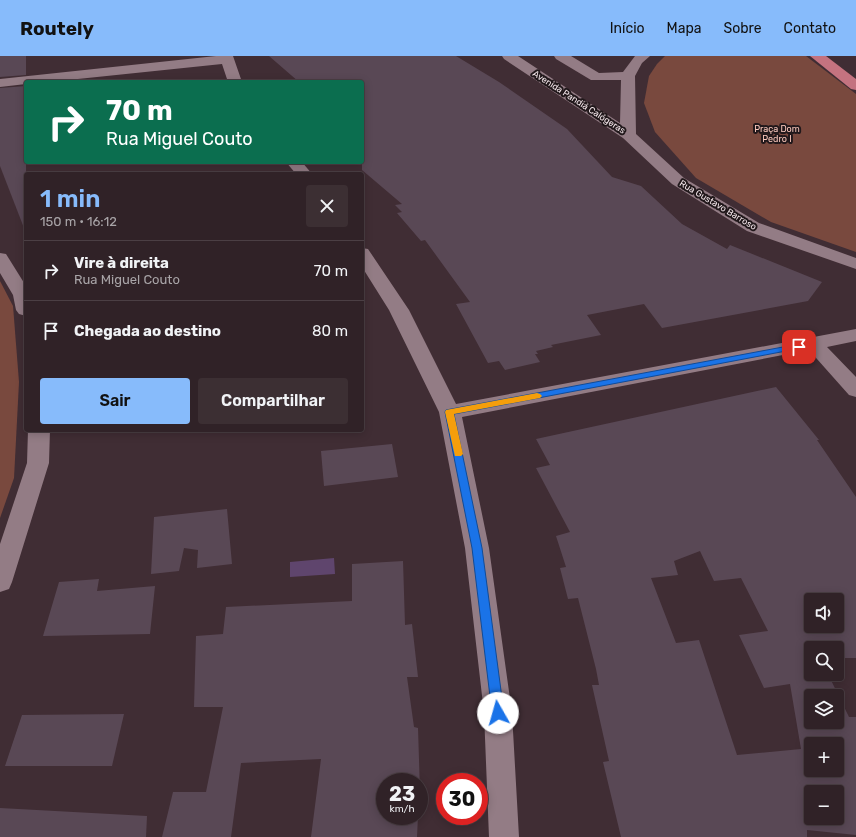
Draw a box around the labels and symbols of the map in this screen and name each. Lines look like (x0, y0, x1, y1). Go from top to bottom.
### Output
street label: Avenida Pandiá Calógeras (531, 68, 627, 136)
park label: Praça Dom Pedro I (754, 124, 800, 144)
street label: Rua Gustavo Barroso (678, 178, 758, 232)
pin (782, 330, 816, 364)
position arrow (477, 692, 519, 734)
speed limit sign: 30 (436, 773, 488, 825)

